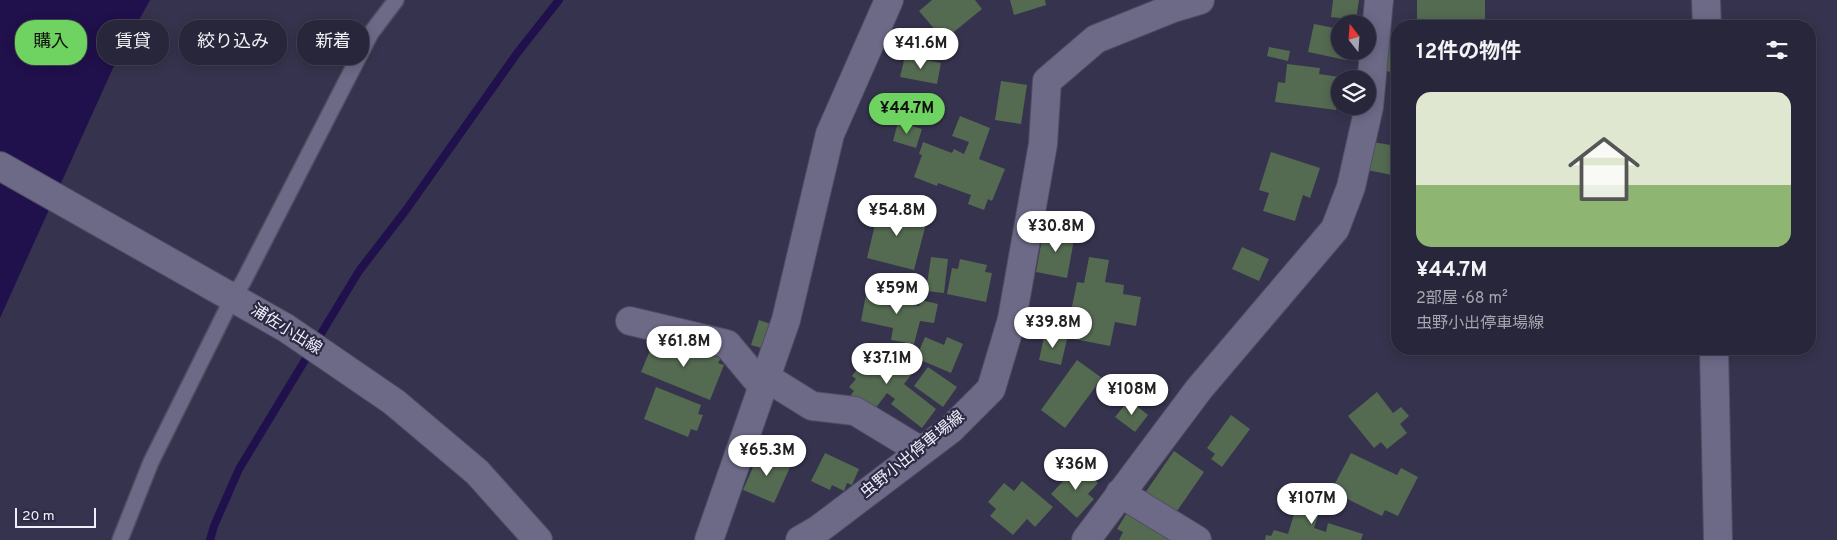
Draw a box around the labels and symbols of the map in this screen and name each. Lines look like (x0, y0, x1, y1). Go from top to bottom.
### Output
north arrow (1331, 15, 1376, 60)
pin: ¥41.6M (880, 28, 962, 70)
pin: ¥44.7M (866, 92, 948, 135)
pin: ¥54.8M (856, 194, 938, 237)
pin: ¥30.8M (1015, 210, 1097, 253)
pin: ¥59M (867, 272, 927, 315)
street label: 浦佐小出線 (247, 300, 325, 360)
pin: ¥39.8M (1012, 306, 1094, 349)
pin: ¥61.8M (643, 326, 725, 368)
pin: ¥37.1M (846, 342, 928, 385)
pin: ¥108M (1097, 374, 1167, 416)
street label: 虫野小出停車場線 (857, 407, 969, 503)
pin: ¥65.3M (726, 434, 808, 477)
pin: ¥36M (1046, 448, 1106, 491)
pin: ¥107M (1277, 482, 1347, 525)
scale bar (15, 505, 96, 528)

